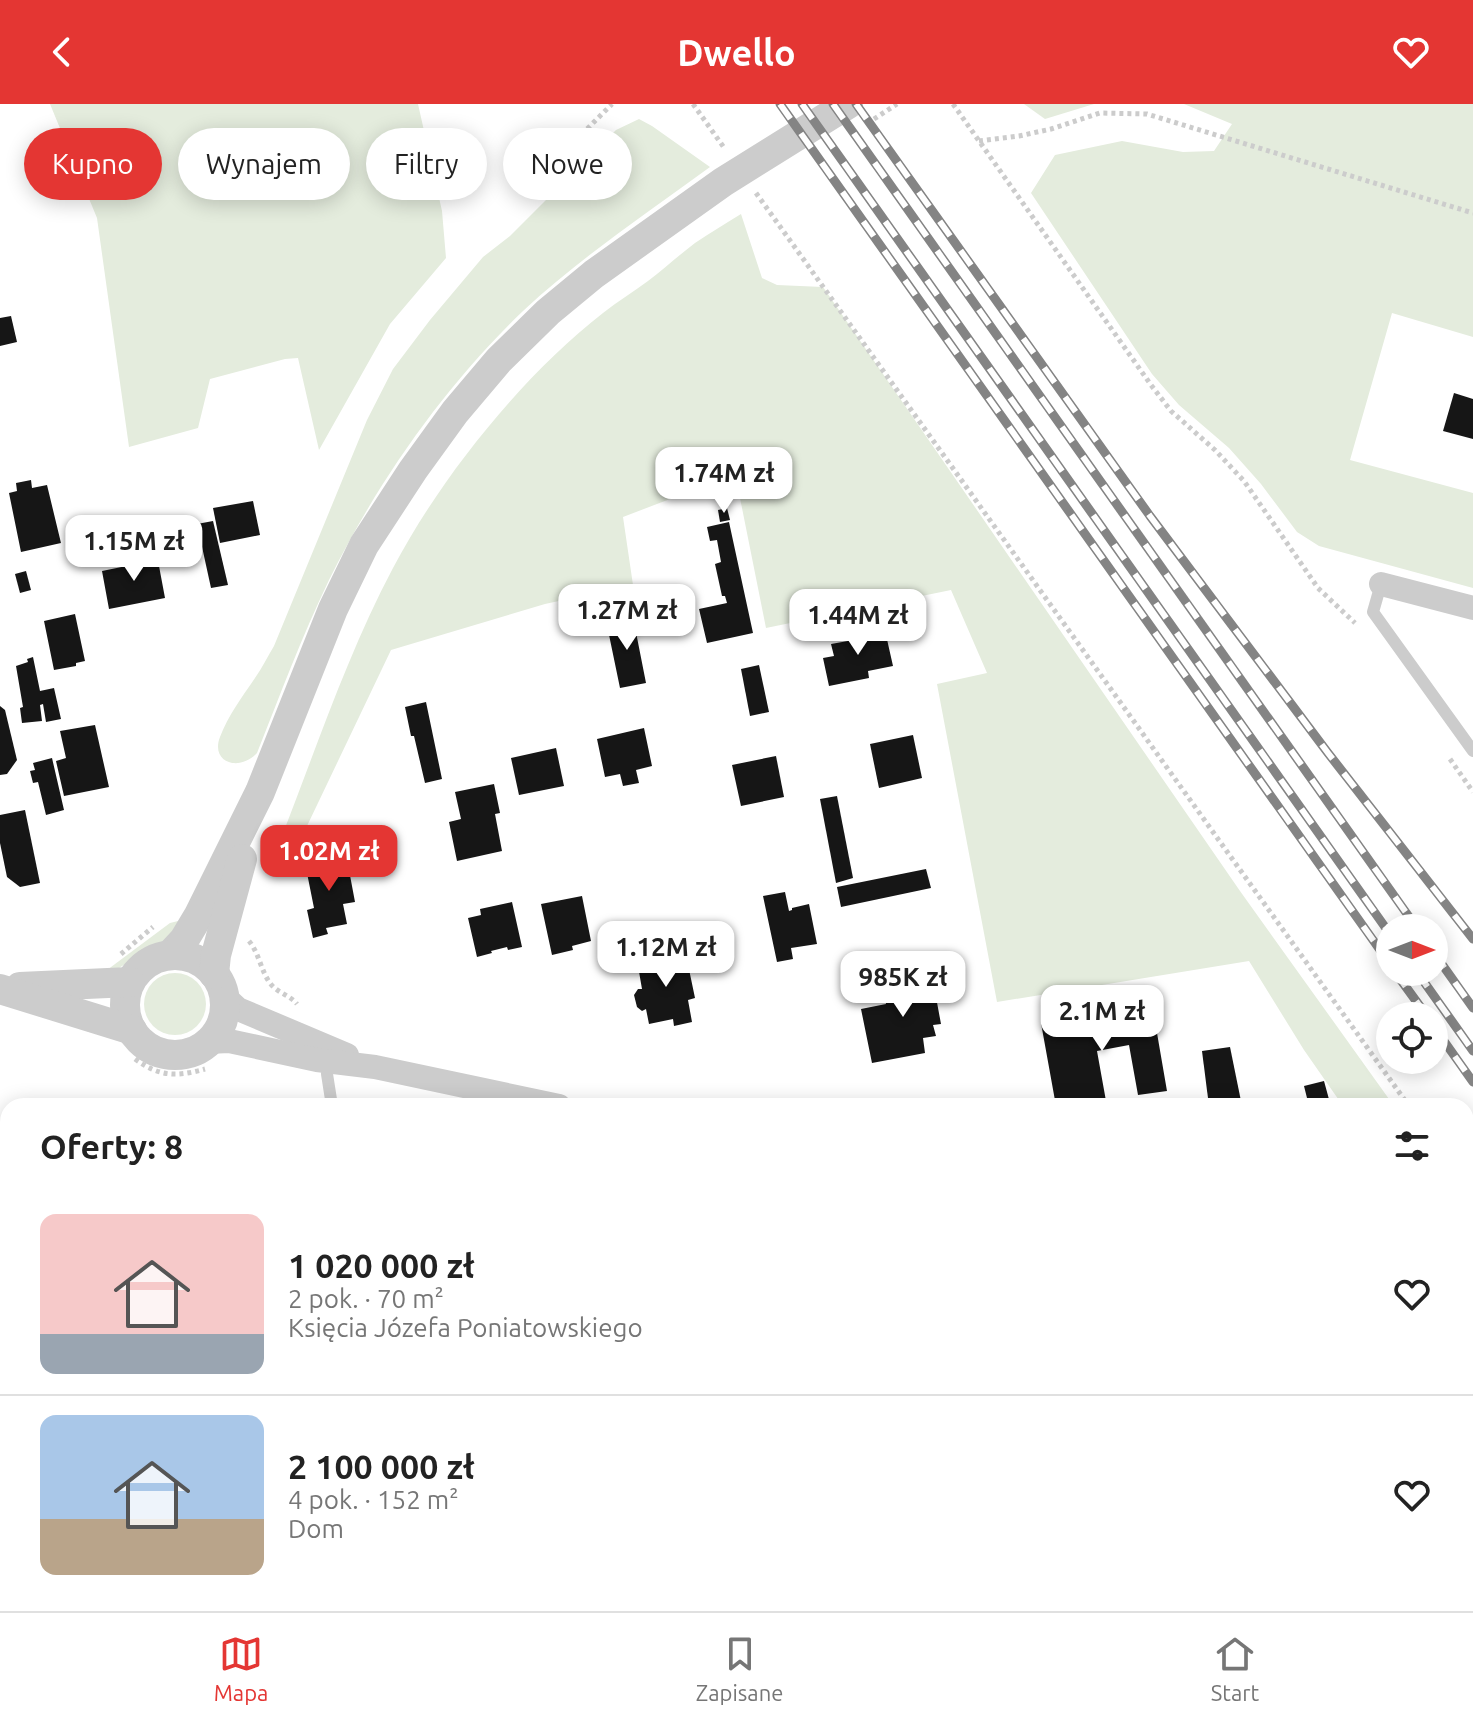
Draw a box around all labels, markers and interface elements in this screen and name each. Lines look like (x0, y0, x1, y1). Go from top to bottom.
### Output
icon: back (40, 30, 84, 74)
icon: heart (1389, 30, 1433, 74)
text: Dwello (677, 32, 796, 73)
chip: Kupno (24, 128, 162, 200)
chip: Wynajem (178, 128, 350, 200)
chip: Filtry (366, 128, 487, 200)
chip: Nowe (503, 128, 632, 200)
pin: 1.74M zł (641, 447, 807, 515)
text: 1.74M zł (673, 458, 775, 487)
pin: 1.15M zł (51, 515, 217, 583)
text: 1.15M zł (83, 526, 185, 555)
pin: 1.27M zł (544, 584, 710, 652)
pin: 1.44M zł (775, 589, 941, 657)
text: 1.27M zł (576, 595, 678, 624)
text: 1.44M zł (807, 600, 909, 629)
pin: 1.02M zł (246, 825, 412, 893)
text: 1.02M zł (278, 836, 380, 865)
north arrow (1376, 914, 1448, 986)
map controls (1376, 914, 1448, 1074)
pin: 1.12M zł (583, 921, 749, 989)
text: 1.12M zł (615, 932, 717, 961)
pin: 985K zł (829, 951, 977, 1019)
text: 985K zł (858, 962, 948, 991)
pin: 2.1M zł (1028, 985, 1176, 1053)
text: 2.1M zł (1059, 996, 1145, 1025)
button: locate (1376, 1002, 1448, 1074)
icon: filters (1390, 1124, 1434, 1168)
text: Oferty: 8 (40, 1127, 183, 1165)
icon: home (104, 1246, 200, 1342)
text: 1 020 000 zł (288, 1246, 475, 1284)
icon: heart (1390, 1272, 1434, 1316)
text: 2 pok. · 70 m² (288, 1284, 444, 1313)
text: Księcia Józefa Poniatowskiego (288, 1313, 643, 1342)
icon: home (104, 1447, 200, 1543)
text: 2 100 000 zł (288, 1447, 475, 1485)
icon: heart (1390, 1473, 1434, 1517)
text: 4 pok. · 152 m² (288, 1485, 459, 1514)
text: Dom (288, 1514, 344, 1543)
tab: Mapa (214, 1632, 268, 1705)
tab: Zapisane (696, 1632, 783, 1705)
tab: Start (1211, 1632, 1259, 1705)

